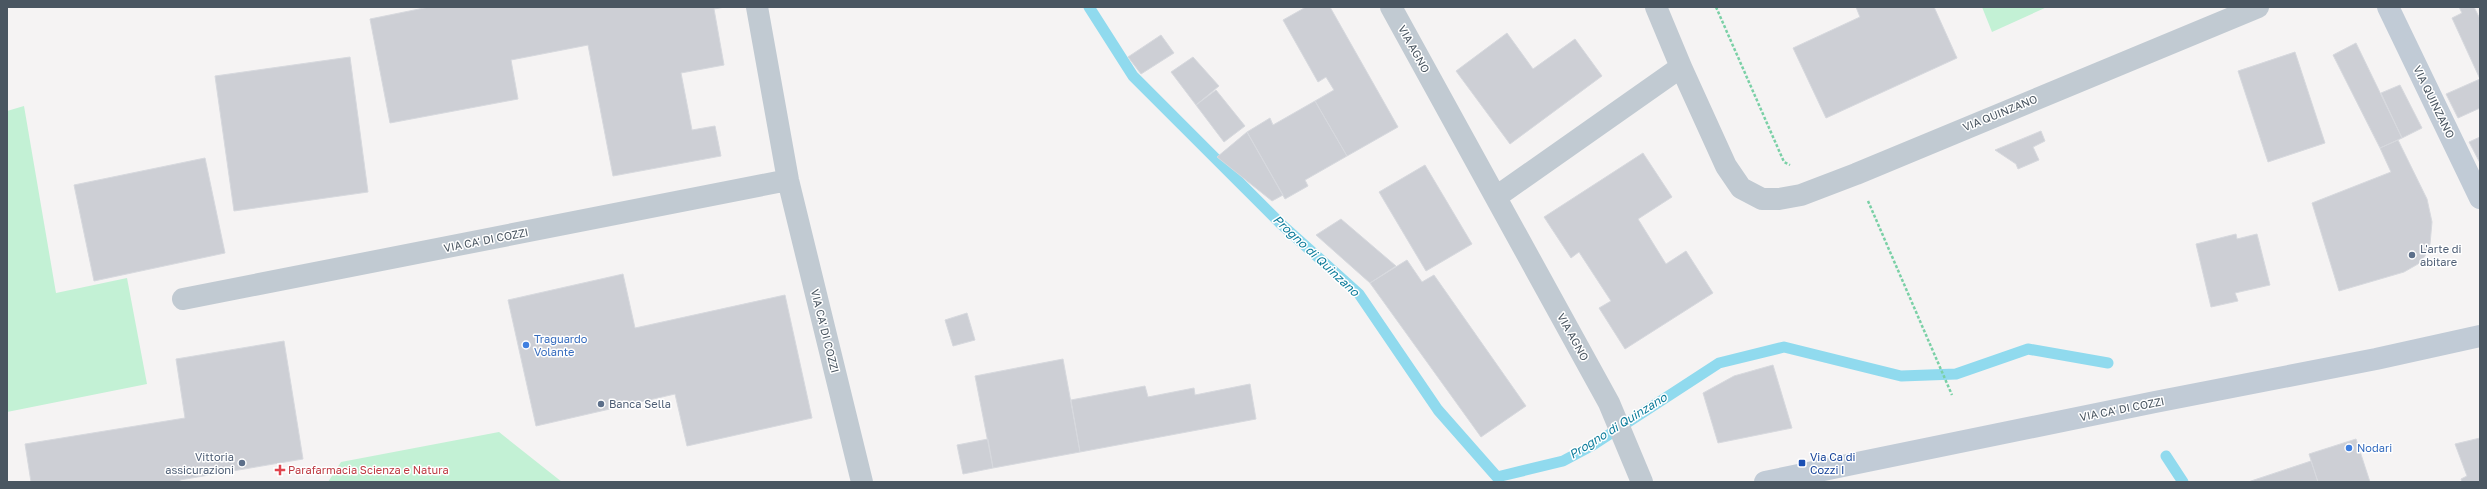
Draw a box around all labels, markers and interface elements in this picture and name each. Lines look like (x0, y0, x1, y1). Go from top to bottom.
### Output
street label: VIA AGNO (1396, 23, 1433, 75)
street label: VIA QUINZANO (2411, 63, 2458, 140)
street label: VIA QUINZANO (1961, 92, 2039, 133)
water label: Progno di Quinzano (1270, 212, 1363, 300)
street label: VIA CA' DI COZZI (442, 225, 529, 254)
place label: L'arte di abitare (2420, 242, 2462, 268)
marker: L'arte di abitare (2407, 250, 2417, 260)
street label: VIA CA' DI COZZI (809, 288, 842, 374)
street label: VIA AGNO (1555, 311, 1592, 363)
place label: Traguardo Volante (534, 332, 588, 358)
marker: Traguardo Volante (521, 340, 531, 350)
water label: Progno di Quinzano (1566, 389, 1670, 462)
street label: VIA CA' DI COZZI (2078, 394, 2165, 423)
place label: Banca Sella (609, 397, 671, 410)
marker: Banca Sella (596, 399, 606, 409)
place label: Nodari (2357, 441, 2392, 454)
marker: Nodari (2344, 443, 2354, 453)
place label: Vittoria assicurazioni (165, 450, 234, 476)
place label: Via Ca di Cozzi I (1810, 450, 1855, 476)
marker: Vittoria assicurazioni (237, 458, 247, 468)
marker: Via Ca di Cozzi I (1797, 458, 1807, 468)
place label: Parafarmacia Scienza e Natura (288, 463, 449, 476)
marker: Parafarmacia Scienza e Natura (275, 465, 285, 475)

